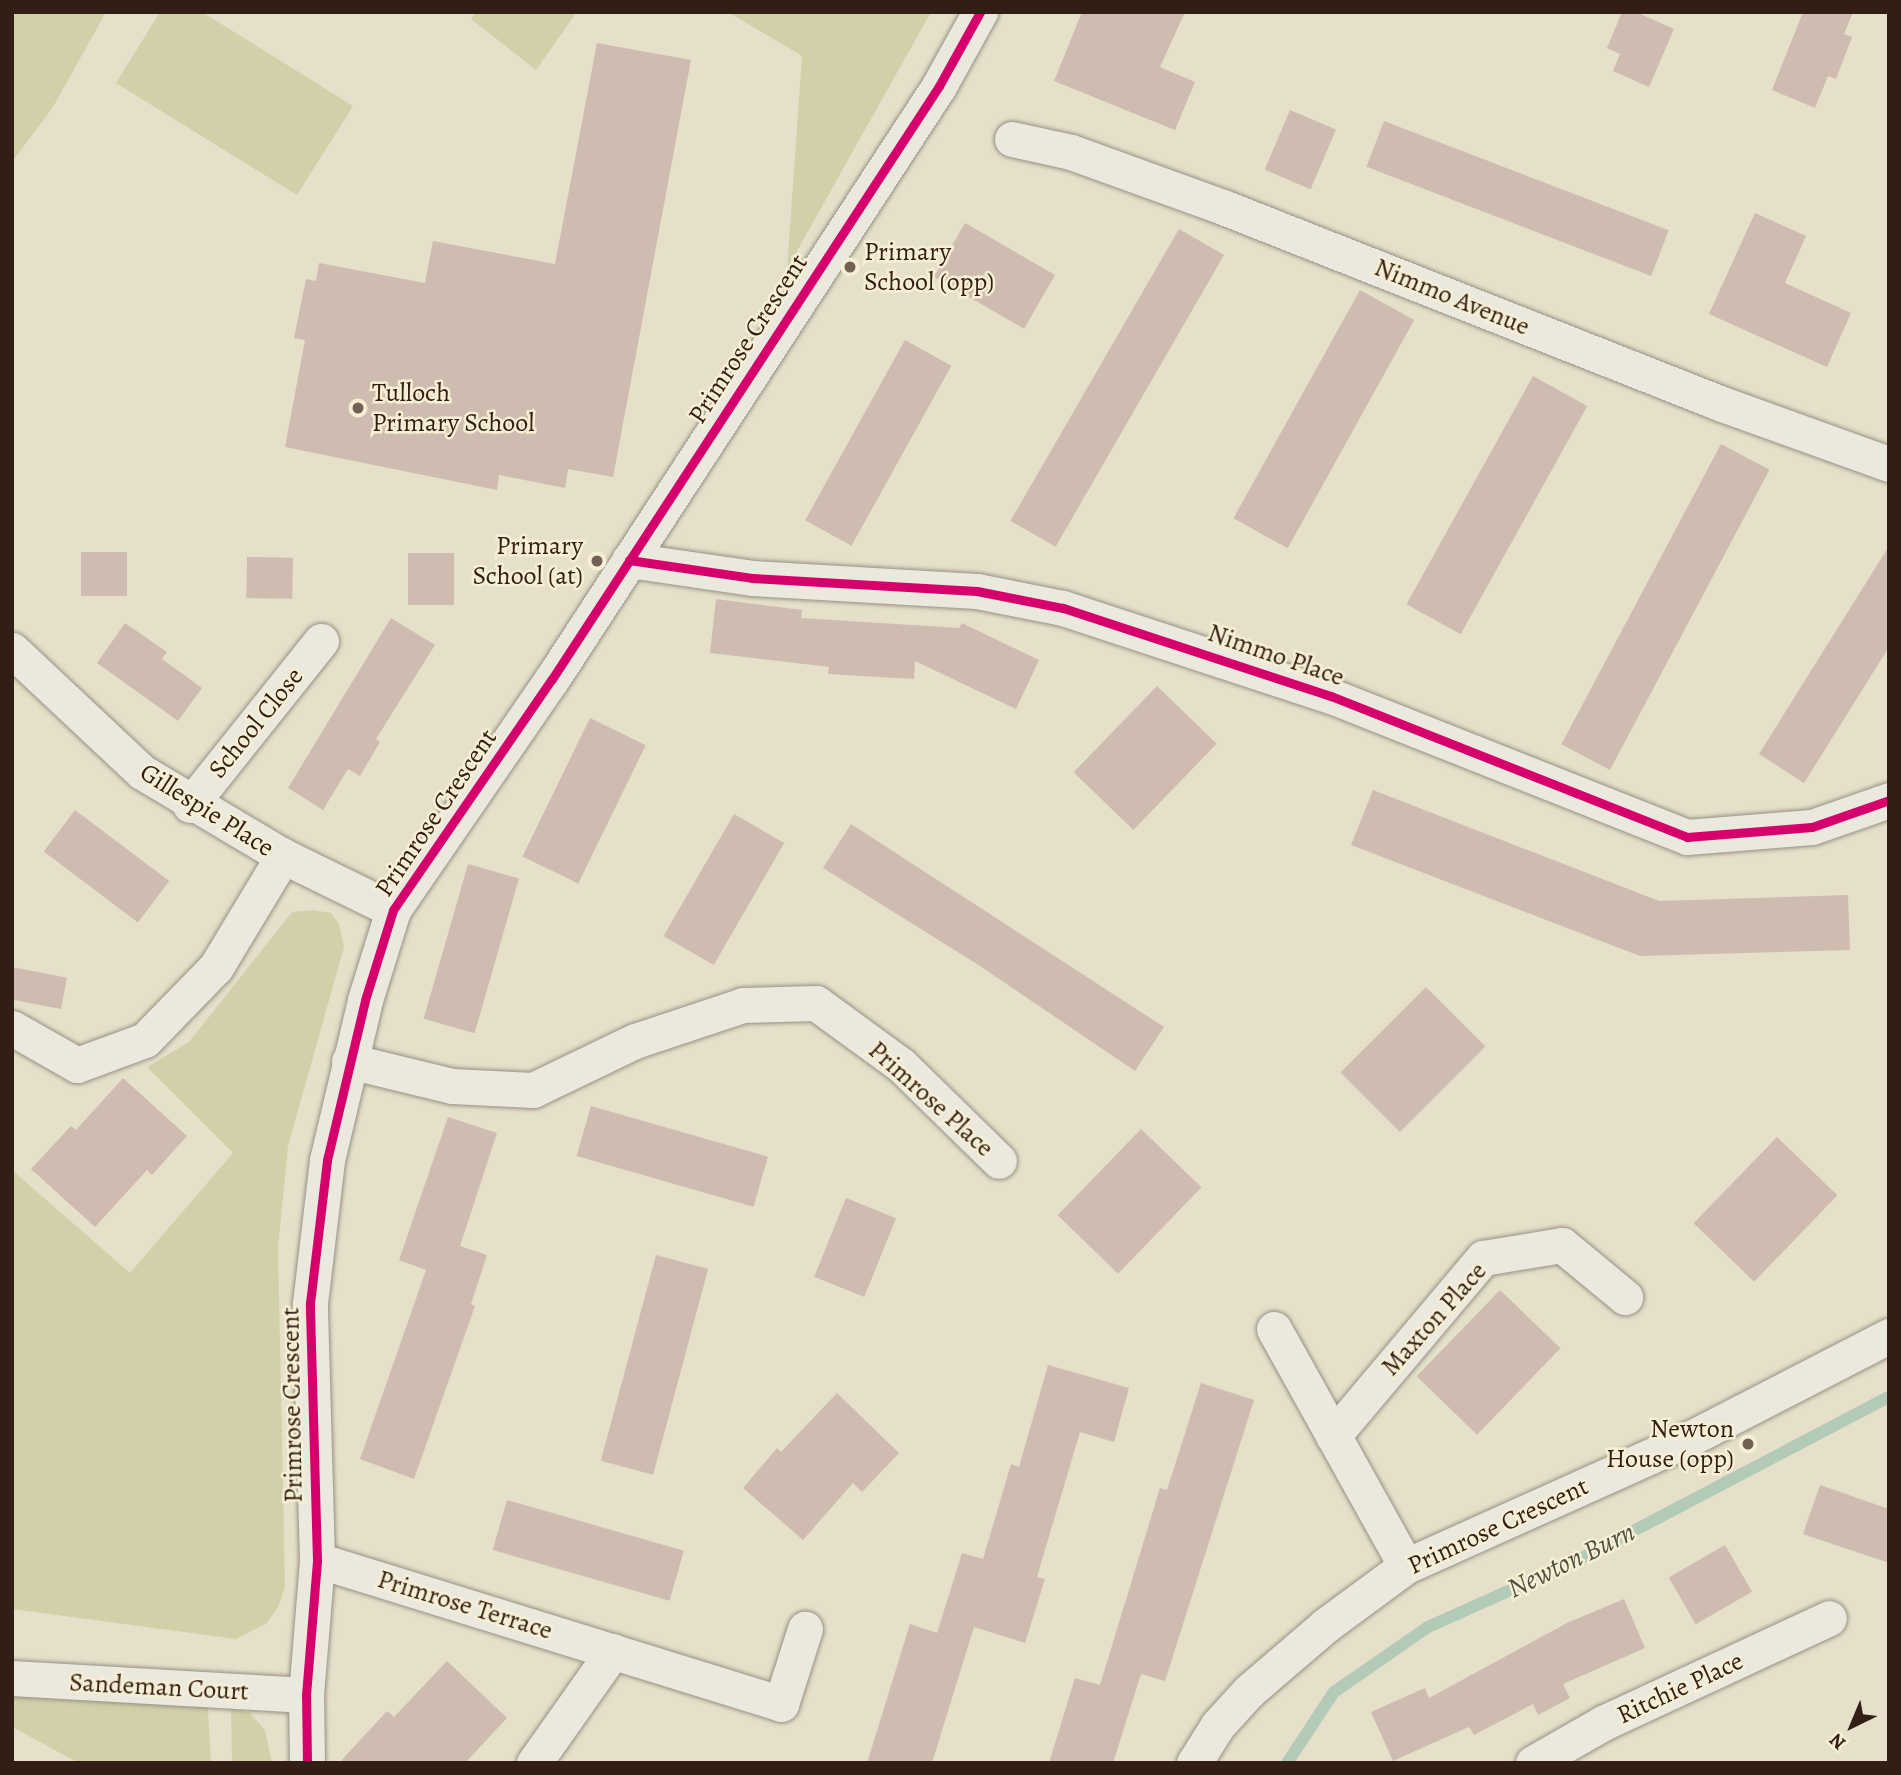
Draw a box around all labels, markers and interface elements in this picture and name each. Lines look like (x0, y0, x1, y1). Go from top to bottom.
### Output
place label: Primary School (opp) (864, 236, 994, 298)
street label: Primrose Crescent (682, 249, 814, 429)
street label: Nimmo Avenue (1370, 252, 1534, 342)
marker: Primary School (opp) (842, 259, 858, 275)
place label: Tulloch Primary School (372, 377, 535, 438)
marker: Tulloch Primary School (350, 400, 366, 416)
place label: Primary School (at) (472, 530, 583, 592)
marker: Primary School (at) (589, 553, 605, 569)
street label: Nimmo Place (1204, 617, 1348, 693)
street label: School Close (202, 661, 310, 785)
street label: Primrose Crescent (368, 723, 504, 903)
street label: Gillespie Place (134, 757, 280, 863)
street label: Primrose Place (862, 1035, 1000, 1163)
street label: Maxton Place (1375, 1256, 1493, 1382)
street label: Primrose Crescent (275, 1307, 309, 1503)
place label: Newton House (opp) (1606, 1413, 1734, 1474)
marker: Newton House (opp) (1740, 1436, 1756, 1452)
street label: Primrose Crescent (1403, 1471, 1593, 1581)
water label: Newton Burn (1502, 1515, 1640, 1605)
street label: Primrose Terrace (374, 1564, 556, 1646)
street label: Ritchie Place (1612, 1645, 1748, 1731)
street label: Sandeman Court (68, 1667, 250, 1707)
north arrow (1817, 1691, 1887, 1761)
text: N (1824, 1727, 1852, 1756)

